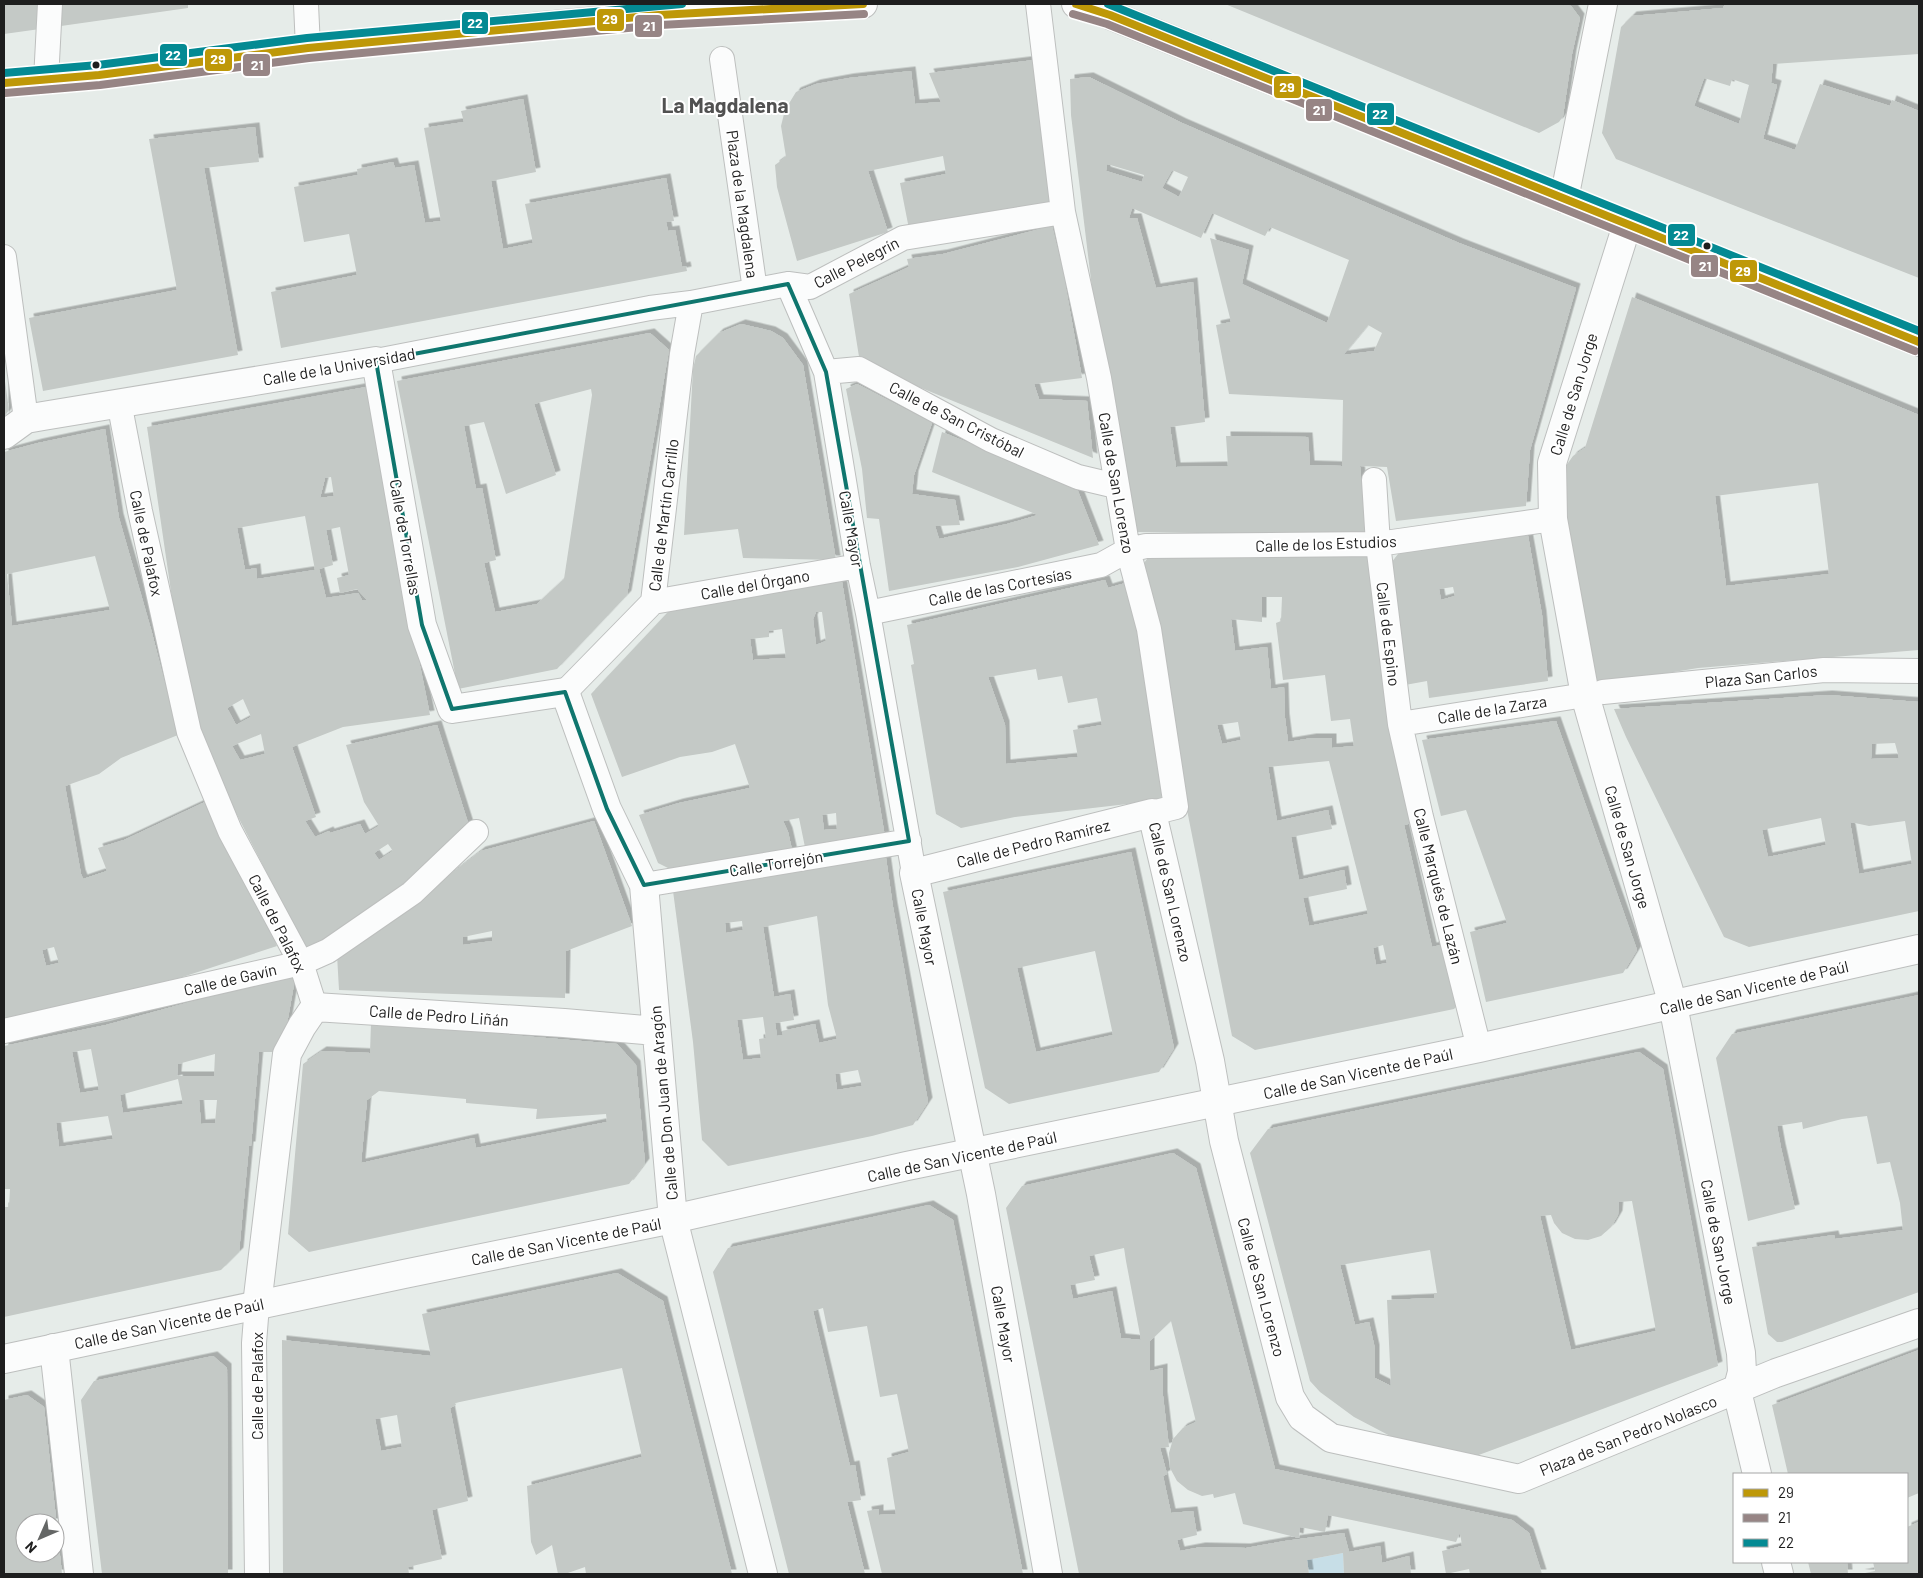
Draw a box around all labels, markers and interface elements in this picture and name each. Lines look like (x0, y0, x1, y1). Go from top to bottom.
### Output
line badge: 29 (596, 8, 625, 32)
text: 29 (602, 10, 618, 27)
line badge: 22 (461, 11, 489, 35)
text: 22 (467, 14, 483, 31)
line badge: 21 (634, 14, 663, 38)
text: 21 (643, 17, 655, 34)
line badge: 22 (159, 43, 188, 67)
text: 22 (165, 46, 181, 63)
line badge: 29 (204, 48, 233, 72)
text: 29 (210, 50, 226, 67)
line badge: 21 (242, 53, 271, 77)
text: 21 (251, 56, 263, 73)
unlabelled marker (91, 60, 101, 70)
line badge: 29 (1273, 75, 1302, 99)
text: 29 (1279, 78, 1295, 95)
district label: La Magdalena (661, 92, 789, 117)
line badge: 21 (1305, 98, 1333, 122)
text: 21 (1313, 101, 1325, 118)
line badge: 22 (1366, 102, 1395, 126)
text: 22 (1372, 105, 1388, 122)
street label: Plaza de la Magdalena (723, 129, 763, 279)
line badge: 22 (1667, 223, 1696, 247)
text: 22 (1673, 226, 1689, 243)
street label: Calle Pelegrín (810, 232, 902, 292)
unlabelled marker (1702, 241, 1712, 251)
line badge: 21 (1690, 254, 1719, 278)
text: 21 (1699, 257, 1711, 274)
line badge: 29 (1729, 259, 1758, 283)
text: 29 (1735, 262, 1751, 279)
street label: Calle de San Jorge (1545, 330, 1601, 458)
street label: Calle de la Universidad (261, 343, 417, 389)
street label: Calle de San Cristóbal (886, 377, 1028, 461)
street label: Calle de San Lorenzo (1095, 411, 1139, 555)
street label: Calle de Martín Carrillo (644, 438, 682, 592)
street label: Calle de Torrellas (386, 478, 426, 596)
street label: Calle de Palafox (126, 488, 168, 598)
street label: Calle Mayor (836, 489, 868, 569)
street label: Calle de los Estudios (1255, 531, 1397, 555)
street label: Calle de las Cortesías (927, 563, 1073, 609)
street label: Calle del Órgano (699, 565, 811, 603)
street label: Calle de Espino (1373, 581, 1405, 687)
street label: Plaza San Carlos (1704, 661, 1818, 691)
street label: Calle de la Zarza (1436, 691, 1548, 727)
street label: Calle de San Jorge (1601, 783, 1655, 911)
street label: Calle Marqués de Lazán (1410, 806, 1468, 966)
street label: Calle de Pedro Ramírez (954, 815, 1112, 871)
street label: Calle de San Lorenzo (1146, 820, 1196, 964)
street label: Calle Torrejón (728, 846, 824, 880)
street label: Calle de Palafox (245, 871, 311, 976)
street label: Calle Mayor (908, 887, 942, 967)
street label: Calle de San Vicente de Paúl (1658, 956, 1850, 1018)
street label: Calle de Gavín (182, 959, 278, 999)
street label: Calle de Pedro Liñán (368, 1001, 510, 1029)
street label: Calle de Don Juan de Aragón (645, 1005, 681, 1201)
street label: Calle de San Vicente de Paúl (1262, 1044, 1454, 1102)
street label: Calle de San Vicente de Paúl (866, 1127, 1058, 1185)
street label: Calle de San Jorge (1698, 1178, 1740, 1306)
street label: Calle de San Vicente de Paúl (469, 1213, 663, 1269)
street label: Calle de San Lorenzo (1234, 1215, 1290, 1359)
street label: Calle Mayor (988, 1284, 1020, 1364)
street label: Calle de San Vicente de Paúl (73, 1294, 265, 1352)
street label: Calle de Palafox (247, 1332, 266, 1440)
street label: Plaza de San Pedro Nolasco (1536, 1391, 1720, 1479)
legend (1733, 1473, 1908, 1563)
text: 29 (1778, 1483, 1794, 1501)
text: 21 (1778, 1508, 1791, 1526)
north arrow (15, 1513, 65, 1563)
text: 22 (1778, 1533, 1794, 1551)
text: N (21, 1538, 40, 1557)

